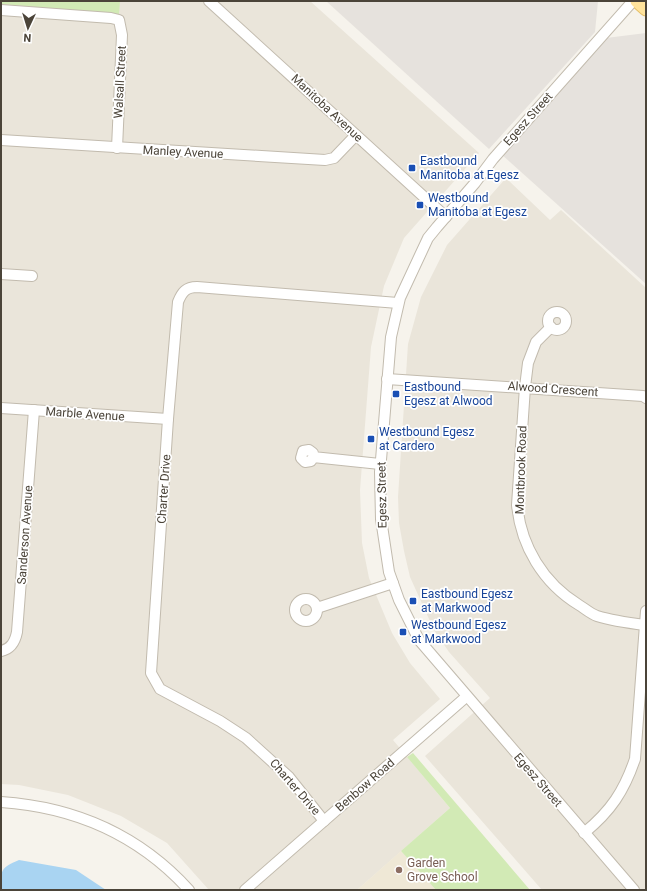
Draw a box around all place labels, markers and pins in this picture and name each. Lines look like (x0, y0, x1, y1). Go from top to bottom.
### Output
place label: Eastbound Manitoba at Egesz (420, 154, 519, 182)
marker: Eastbound Manitoba at Egesz (407, 163, 417, 173)
place label: Westbound Manitoba at Egesz (428, 191, 527, 219)
marker: Westbound Manitoba at Egesz (415, 200, 425, 210)
place label: Eastbound Egesz at Alwood (404, 380, 493, 408)
marker: Eastbound Egesz at Alwood (391, 389, 401, 399)
place label: Westbound Egesz at Cardero (379, 425, 475, 453)
marker: Westbound Egesz at Cardero (366, 434, 376, 444)
place label: Eastbound Egesz at Markwood (421, 587, 513, 615)
marker: Eastbound Egesz at Markwood (408, 596, 418, 606)
place label: Westbound Egesz at Markwood (411, 618, 507, 646)
marker: Westbound Egesz at Markwood (398, 627, 408, 637)
place label: Garden Grove School (407, 856, 478, 884)
marker: Garden Grove School (394, 865, 404, 875)

